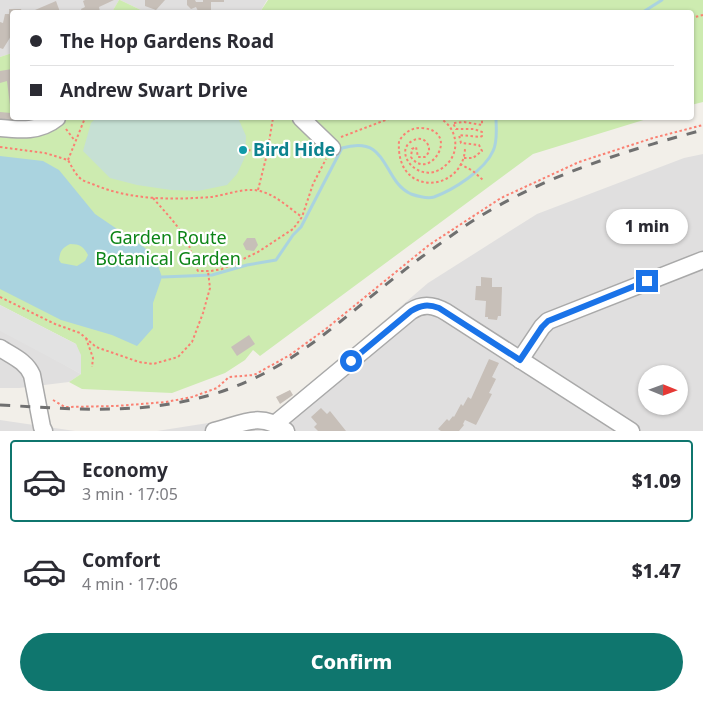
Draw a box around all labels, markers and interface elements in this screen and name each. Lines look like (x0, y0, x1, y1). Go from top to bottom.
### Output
text: The Hop Gardens Road (60, 28, 274, 54)
text: Andrew Swart Drive (60, 77, 248, 103)
place label: Bird Hide (253, 137, 335, 161)
marker: Bird Hide (237, 144, 249, 156)
callout: 1 min (606, 208, 688, 244)
text: 1 min (625, 215, 669, 237)
park label: Garden Route Botanical Garden (95, 225, 241, 270)
route end (636, 270, 658, 292)
route start (340, 350, 362, 372)
north arrow (638, 365, 688, 415)
map controls (638, 365, 688, 415)
text: Economy (82, 457, 168, 483)
icon: car (22, 459, 67, 504)
text: $1.09 (632, 468, 681, 494)
text: 3 min · 17:05 (82, 483, 178, 505)
text: Comfort (82, 547, 161, 573)
icon: car (22, 549, 67, 594)
text: $1.47 (632, 558, 681, 584)
text: 4 min · 17:06 (82, 573, 178, 595)
button: Confirm (20, 633, 683, 691)

